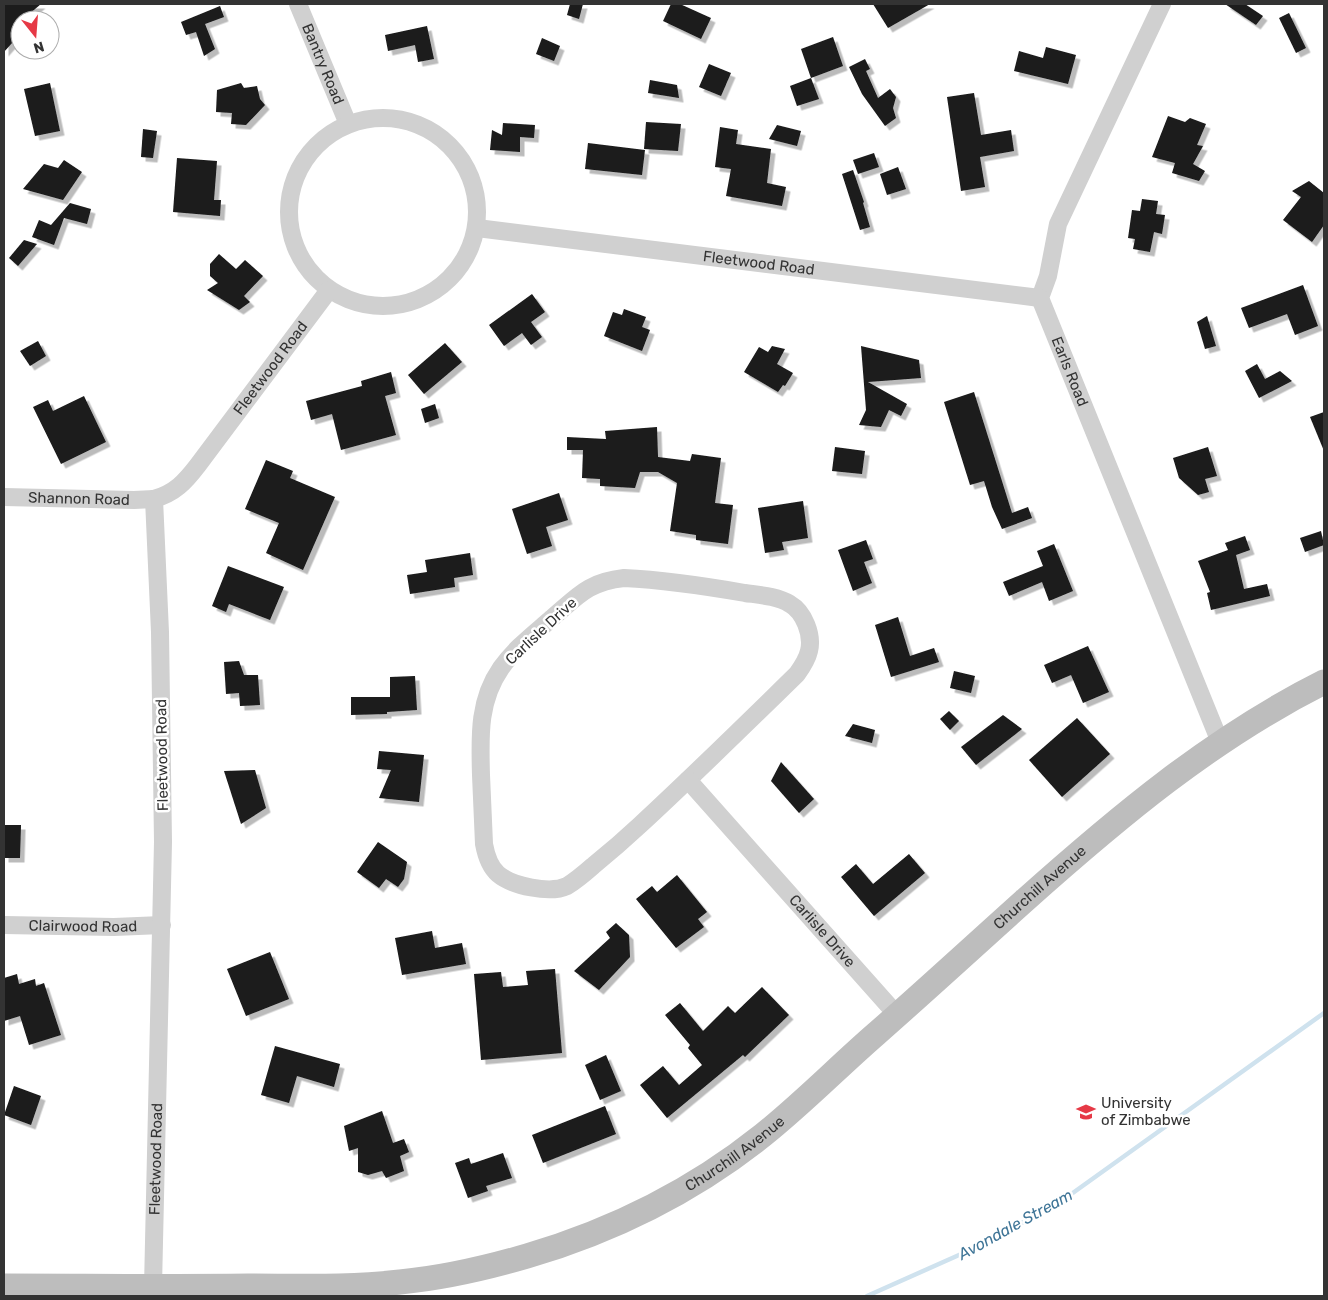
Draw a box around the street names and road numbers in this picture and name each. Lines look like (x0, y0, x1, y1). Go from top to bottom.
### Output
street label: Bantry Road (298, 21, 348, 107)
street label: Fleetwood Road (702, 247, 816, 279)
street label: Fleetwood Road (230, 318, 311, 419)
street label: Earls Road (1048, 334, 1092, 409)
street label: Shannon Road (28, 489, 130, 509)
street label: Carlisle Drive (502, 593, 580, 669)
street label: Fleetwood Road (152, 699, 172, 811)
street label: Churchill Avenue (990, 842, 1090, 933)
street label: Carlisle Drive (785, 891, 859, 971)
street label: Clairwood Road (29, 916, 138, 936)
street label: Fleetwood Road (146, 1103, 166, 1215)
street label: Churchill Avenue (682, 1112, 788, 1195)

